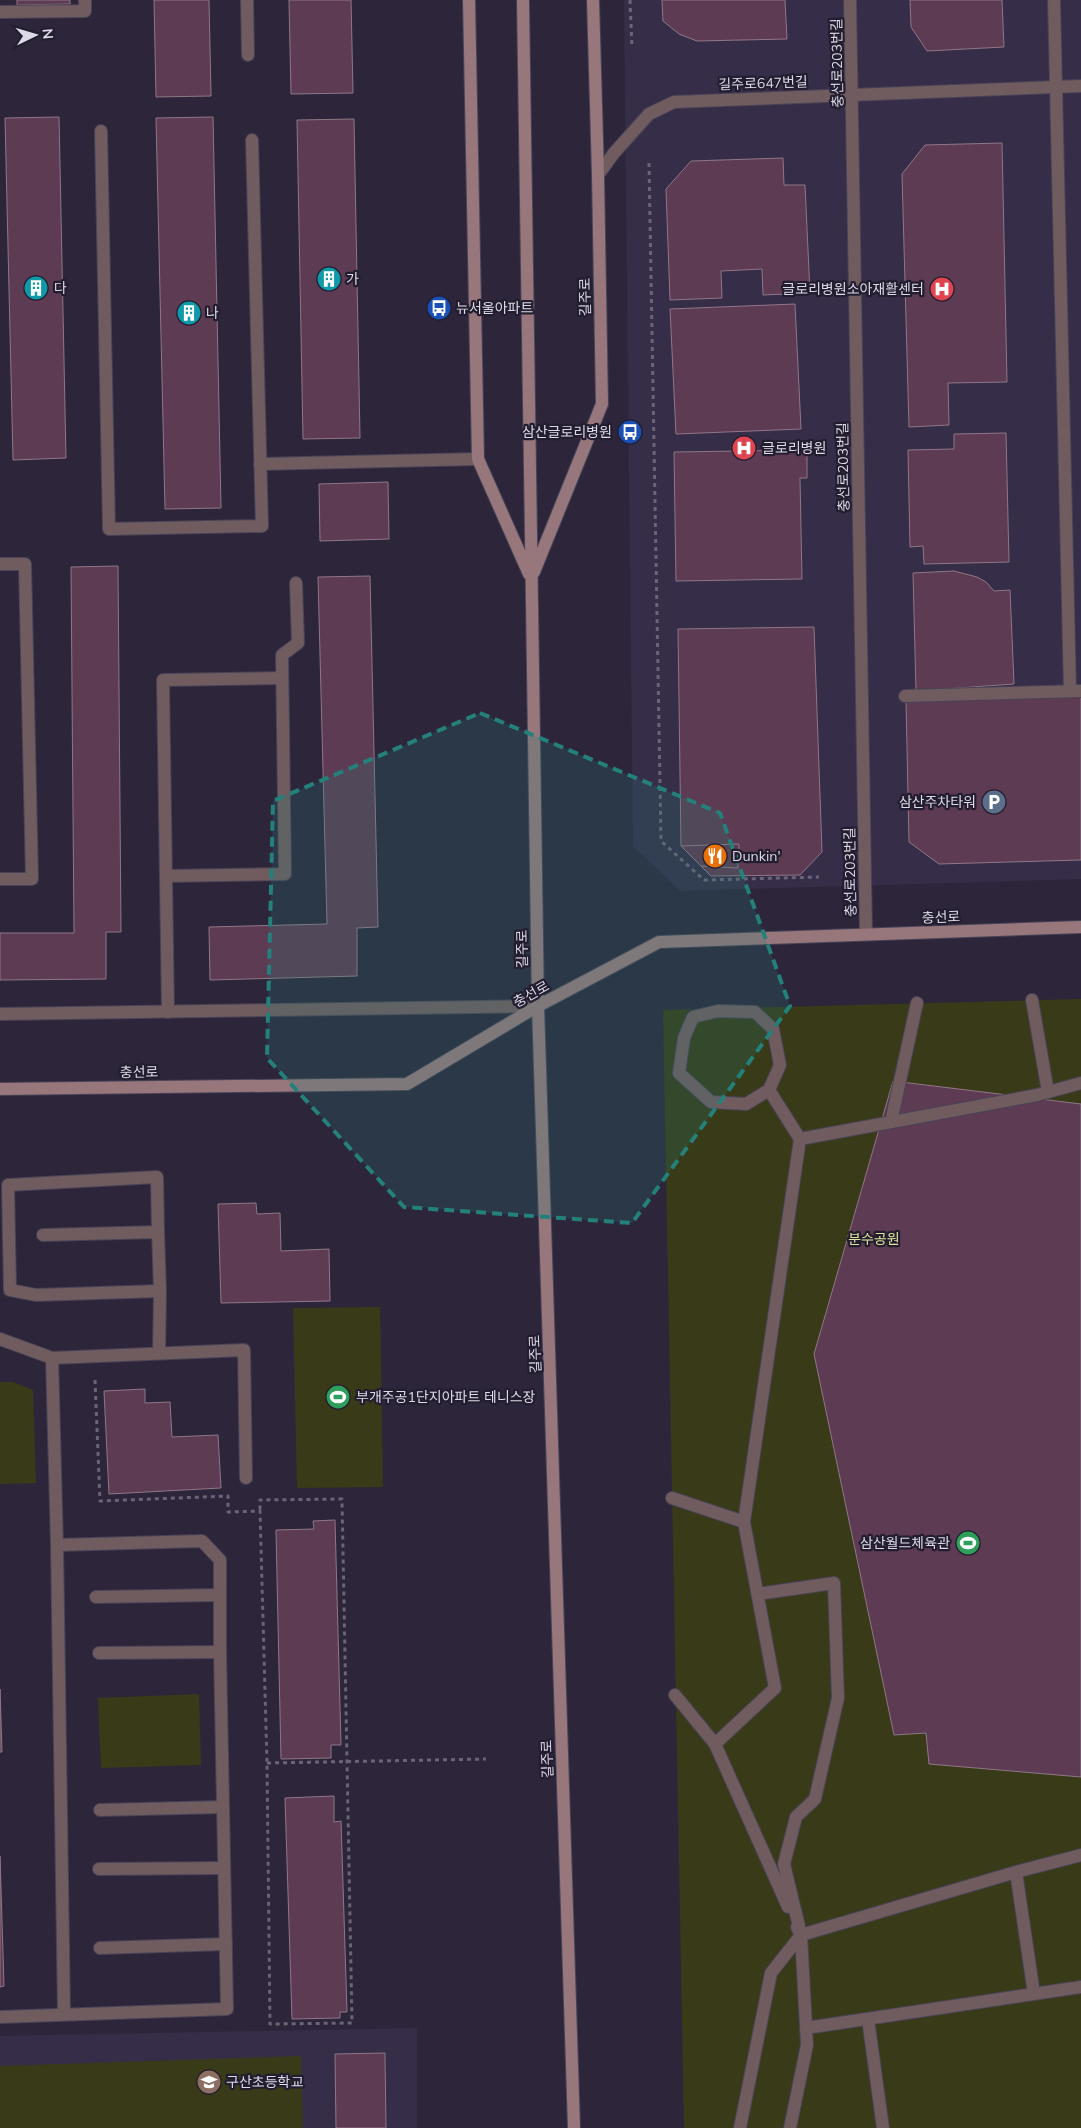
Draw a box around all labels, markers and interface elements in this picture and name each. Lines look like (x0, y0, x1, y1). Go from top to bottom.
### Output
north arrow (10, 10, 60, 60)
street label: 충선로203번길 (827, 18, 847, 108)
text: N (39, 28, 57, 40)
street label: 길주로647번길 (718, 72, 808, 94)
building icon: 가 (316, 266, 342, 292)
place label: 가 (346, 270, 359, 288)
building icon: 다 (23, 275, 49, 301)
hospital icon: 글로리병원소아재활센터 (929, 276, 955, 302)
street label: 길주로 (576, 277, 594, 316)
place label: 다 (54, 279, 67, 297)
place label: 글로리병원소아재활센터 (782, 280, 924, 298)
bus stop icon: 뉴서울아파트 (426, 295, 452, 321)
place label: 뉴서울아파트 (456, 299, 533, 317)
building icon: 나 (176, 300, 202, 326)
place label: 나 (206, 304, 219, 322)
bus stop icon: 삼산글로리병원 (617, 419, 643, 445)
street label: 충선로203번길 (833, 422, 853, 512)
place label: 삼산글로리병원 (522, 423, 612, 441)
hospital icon: 글로리병원 (731, 435, 757, 461)
place label: 글로리병원 (762, 439, 826, 457)
parking icon: 삼산주차타워 (981, 789, 1007, 815)
place label: 삼산주차타워 (899, 793, 976, 811)
street label: 충선로203번길 (840, 827, 860, 917)
restaurant icon: Dunkin' (702, 843, 728, 869)
place label: Dunkin' (732, 847, 781, 865)
street label: 충선로 (921, 907, 961, 927)
street label: 길주로 (513, 929, 531, 968)
street label: 충선로 (510, 977, 552, 1011)
street label: 충선로 (120, 1063, 159, 1081)
park label: 분수공원 (848, 1230, 900, 1248)
street label: 길주로 (525, 1334, 545, 1374)
sports icon: 부개주공1단지아파트 테니스장 (325, 1384, 351, 1410)
place label: 부개주공1단지아파트 테니스장 (356, 1388, 536, 1406)
sports icon: 삼산월드체육관 (955, 1530, 981, 1556)
place label: 삼산월드체육관 (860, 1534, 950, 1552)
street label: 길주로 (537, 1739, 557, 1779)
school or university icon: 구산초등학교 (196, 2069, 222, 2095)
place label: 구산초등학교 (226, 2073, 303, 2091)

